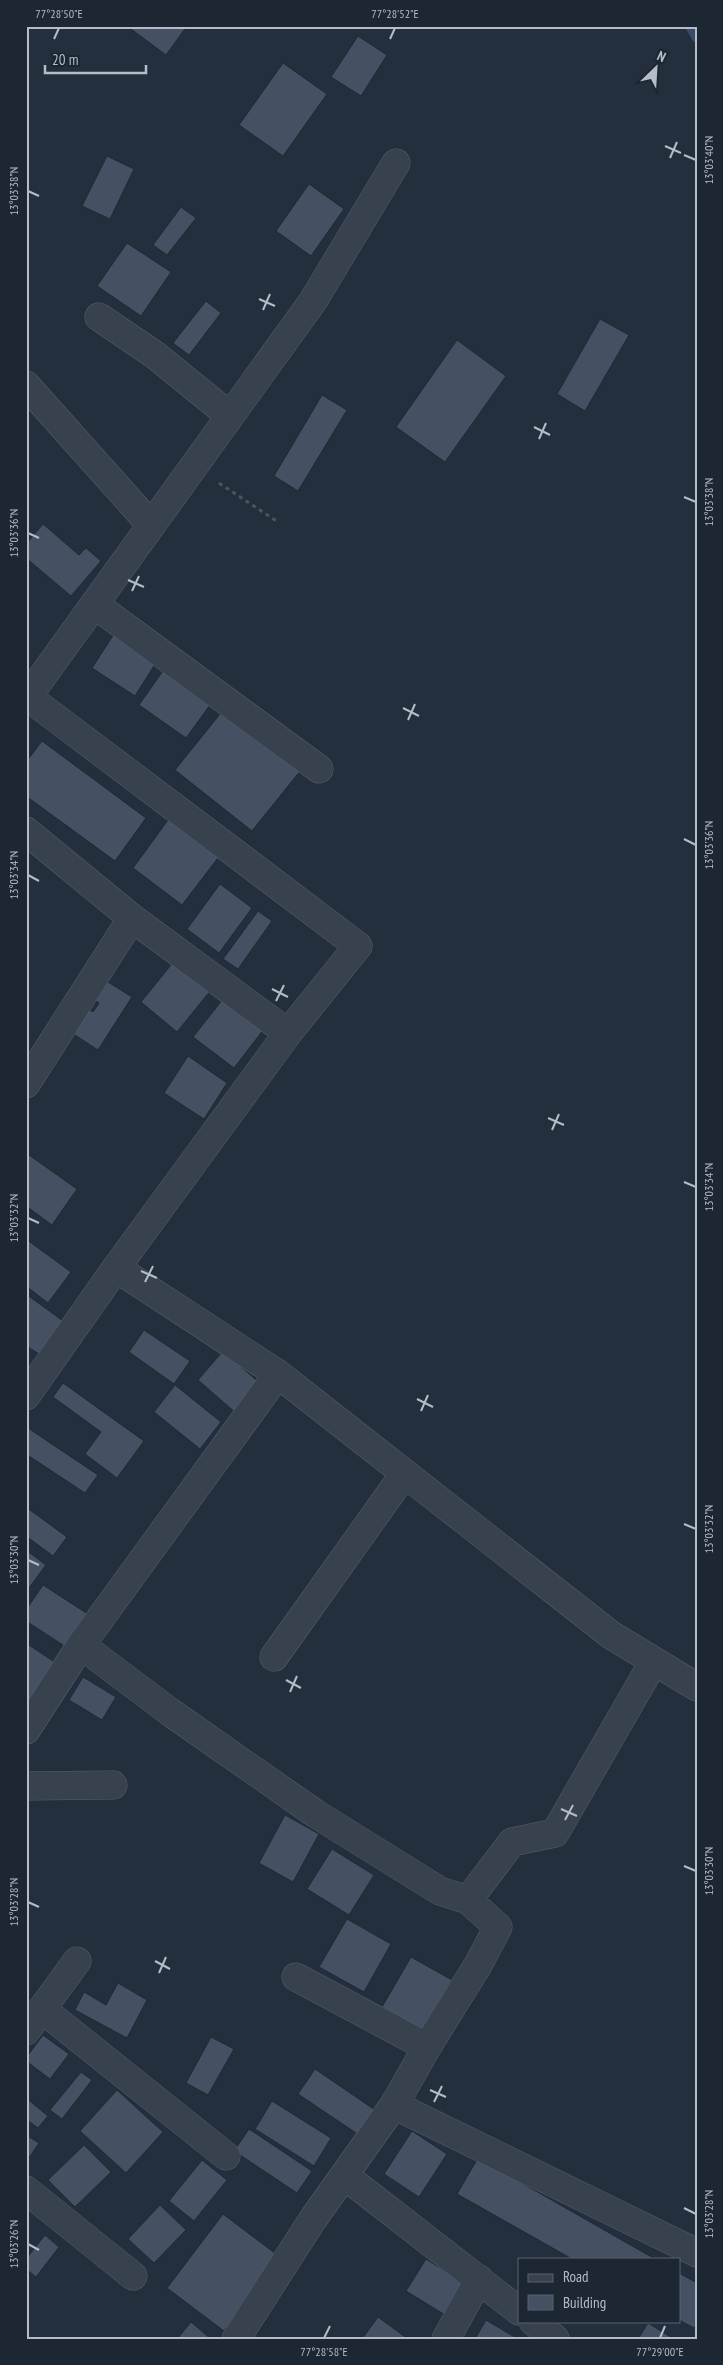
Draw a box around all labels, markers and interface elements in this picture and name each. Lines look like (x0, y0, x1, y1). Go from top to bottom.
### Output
text: 77°28'50"E (35, 6, 83, 21)
text: 77°28'52"E (371, 6, 419, 21)
scale bar (45, 42, 146, 74)
north arrow (630, 42, 680, 92)
text: N (654, 46, 669, 66)
text: 20 m (52, 50, 78, 69)
text: 13°03'40"N (701, 136, 716, 184)
text: 13°03'38"N (6, 167, 21, 215)
text: 13°03'38"N (701, 478, 716, 526)
text: 13°03'36"N (6, 509, 21, 557)
text: 13°03'36"N (701, 821, 716, 869)
text: 13°03'34"N (6, 851, 21, 899)
text: 13°03'34"N (701, 1163, 716, 1211)
text: 13°03'32"N (6, 1194, 21, 1242)
text: 13°03'32"N (701, 1505, 716, 1553)
text: 13°03'30"N (6, 1536, 21, 1584)
text: 13°03'30"N (701, 1847, 716, 1895)
text: 13°03'28"N (6, 1878, 21, 1926)
text: 13°03'28"N (701, 2190, 716, 2238)
text: 13°03'26"N (6, 2220, 21, 2268)
legend (518, 2258, 680, 2322)
text: Road (563, 2267, 589, 2286)
text: Building (563, 2293, 606, 2312)
text: 77°28'58"E (300, 2344, 348, 2359)
text: 77°29'00"E (636, 2344, 684, 2359)

